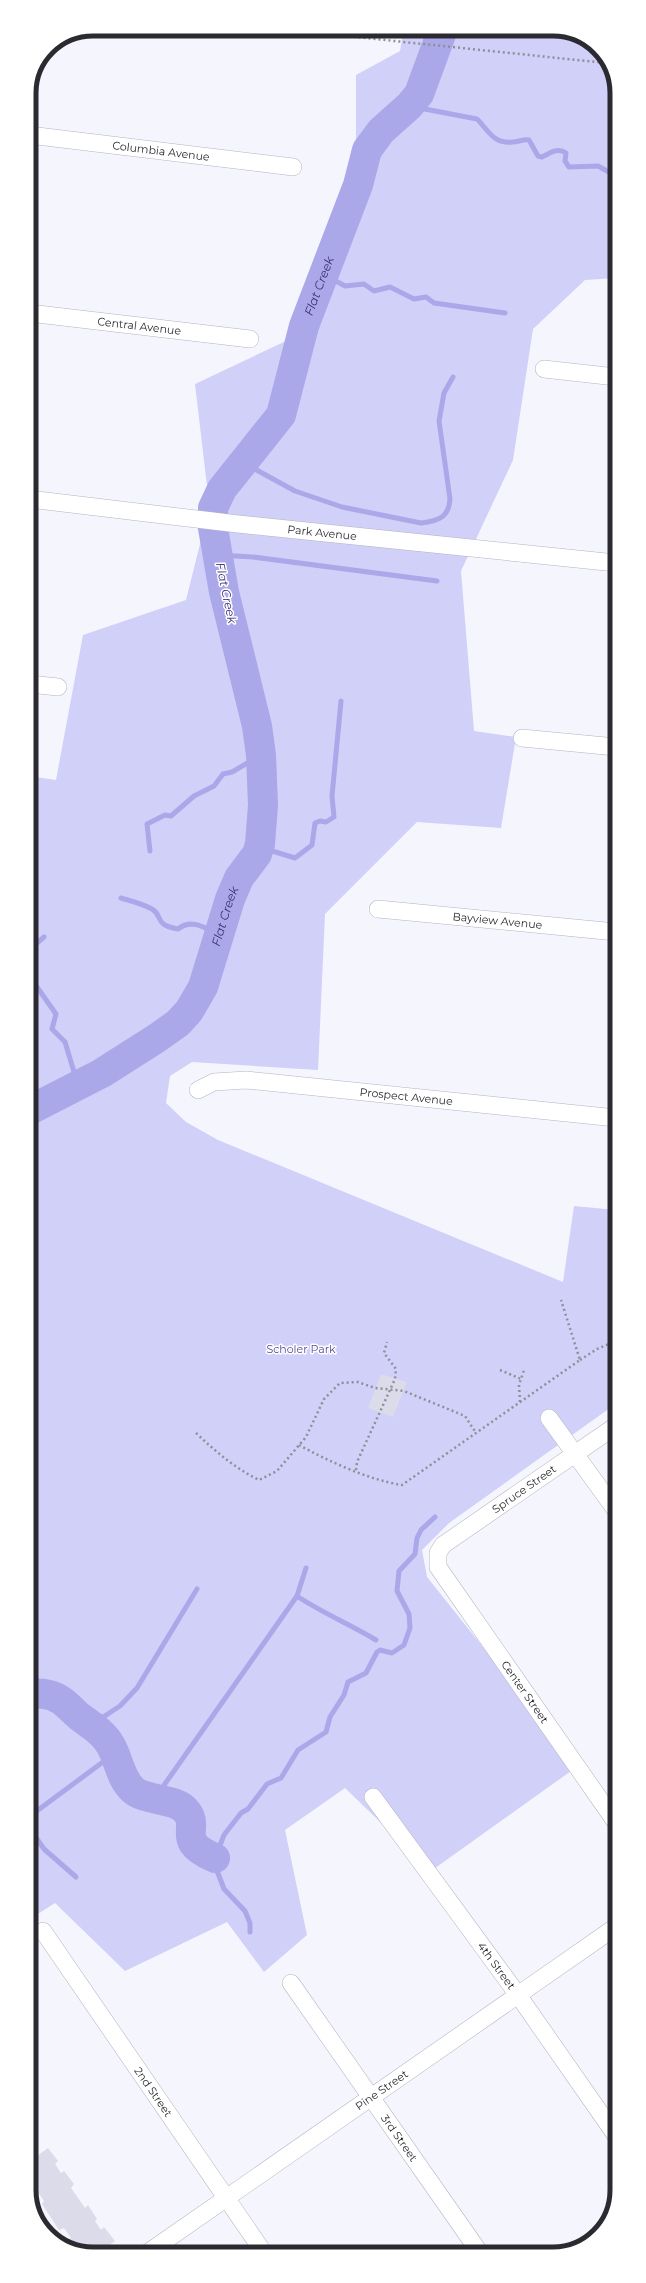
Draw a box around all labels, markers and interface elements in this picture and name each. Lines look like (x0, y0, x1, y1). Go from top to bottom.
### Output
street label: Columbia Avenue (112, 138, 211, 164)
water label: Flat Creek (301, 254, 337, 318)
street label: Central Avenue (97, 314, 182, 338)
street label: Park Avenue (287, 522, 358, 543)
water label: Flat Creek (213, 561, 240, 626)
water label: Flat Creek (208, 883, 242, 948)
street label: Bayview Avenue (452, 909, 543, 932)
street label: Prospect Avenue (359, 1085, 454, 1108)
park label: Scholer Park (266, 1342, 336, 1356)
street label: Spruce Street (489, 1461, 559, 1516)
street label: Center Street (498, 1658, 552, 1726)
street label: 4th Street (474, 1939, 519, 1993)
street label: 2nd Street (131, 2064, 176, 2120)
street label: Pine Street (352, 2066, 411, 2113)
street label: 3rd Street (378, 2112, 421, 2164)

